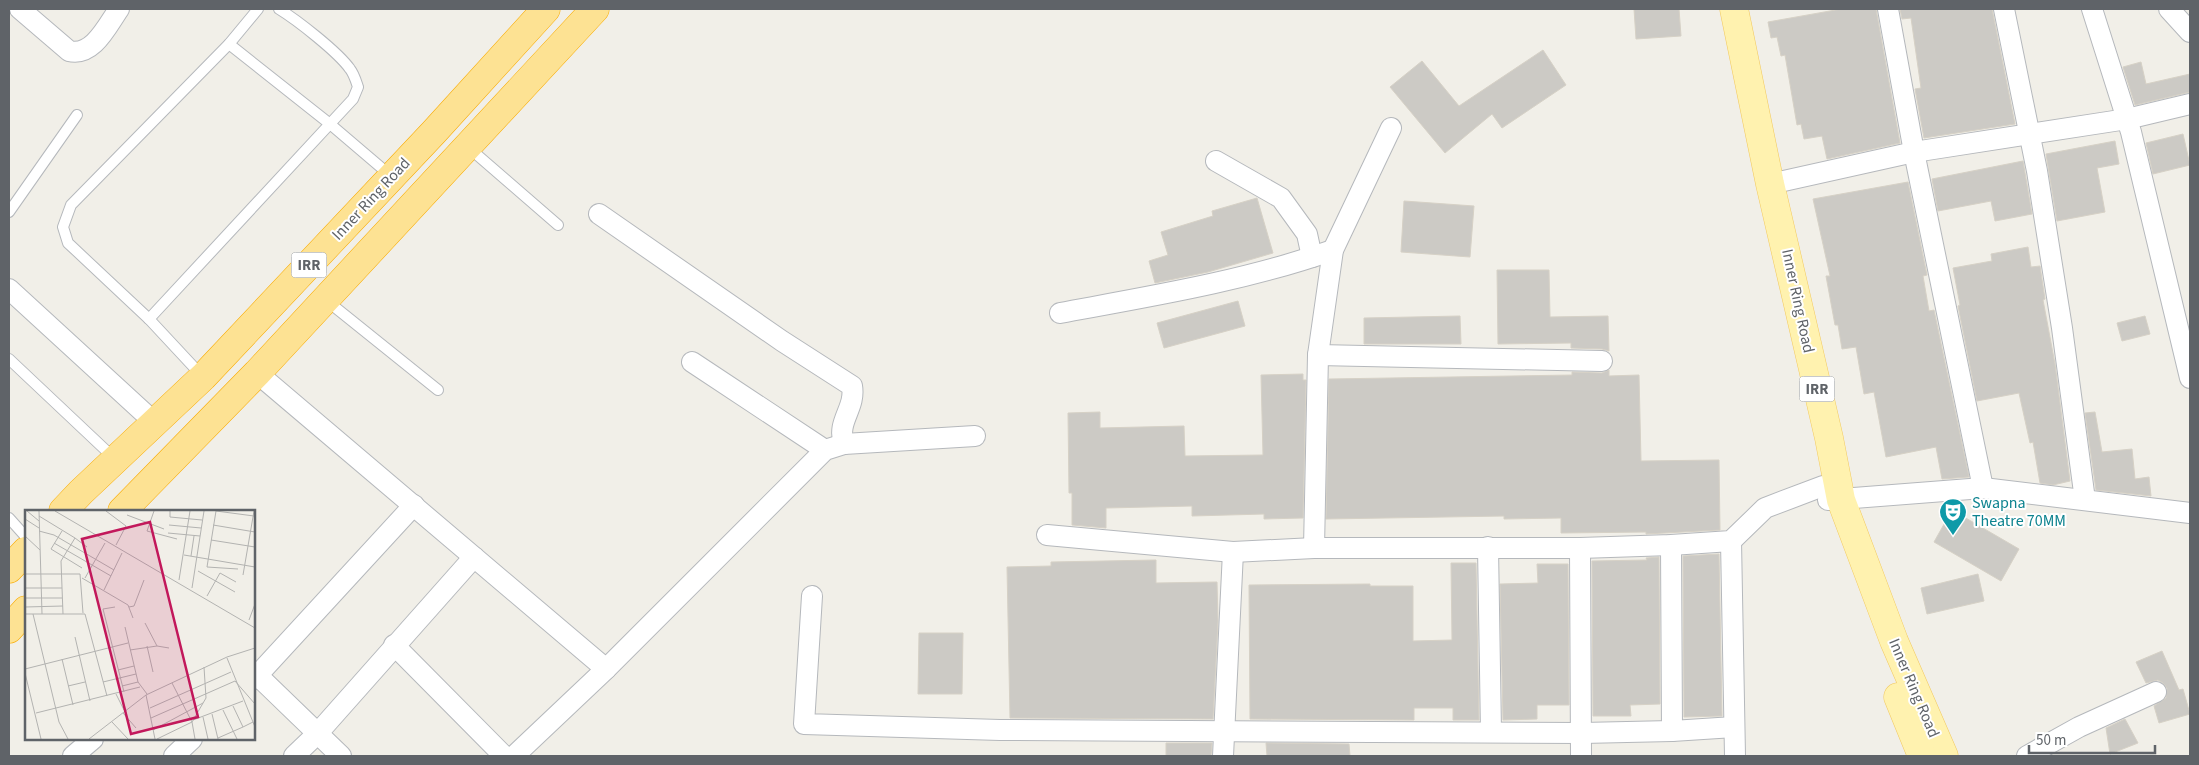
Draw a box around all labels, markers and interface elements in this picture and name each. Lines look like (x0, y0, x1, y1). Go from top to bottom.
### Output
street label: Inner Ring Road (327, 153, 415, 245)
street label: Inner Ring Road (1776, 247, 1820, 355)
road number: IRR (292, 252, 326, 278)
road number: IRR (1800, 376, 1834, 402)
place label: Swapna Theatre 70MM (1972, 492, 2066, 532)
theatre icon: Swapna Theatre 70MM (1938, 497, 1968, 536)
inset map (25, 510, 255, 740)
street label: Inner Ring Road (1883, 635, 1945, 741)
scale bar (2029, 722, 2155, 754)
text: 50 m (2036, 730, 2066, 751)

